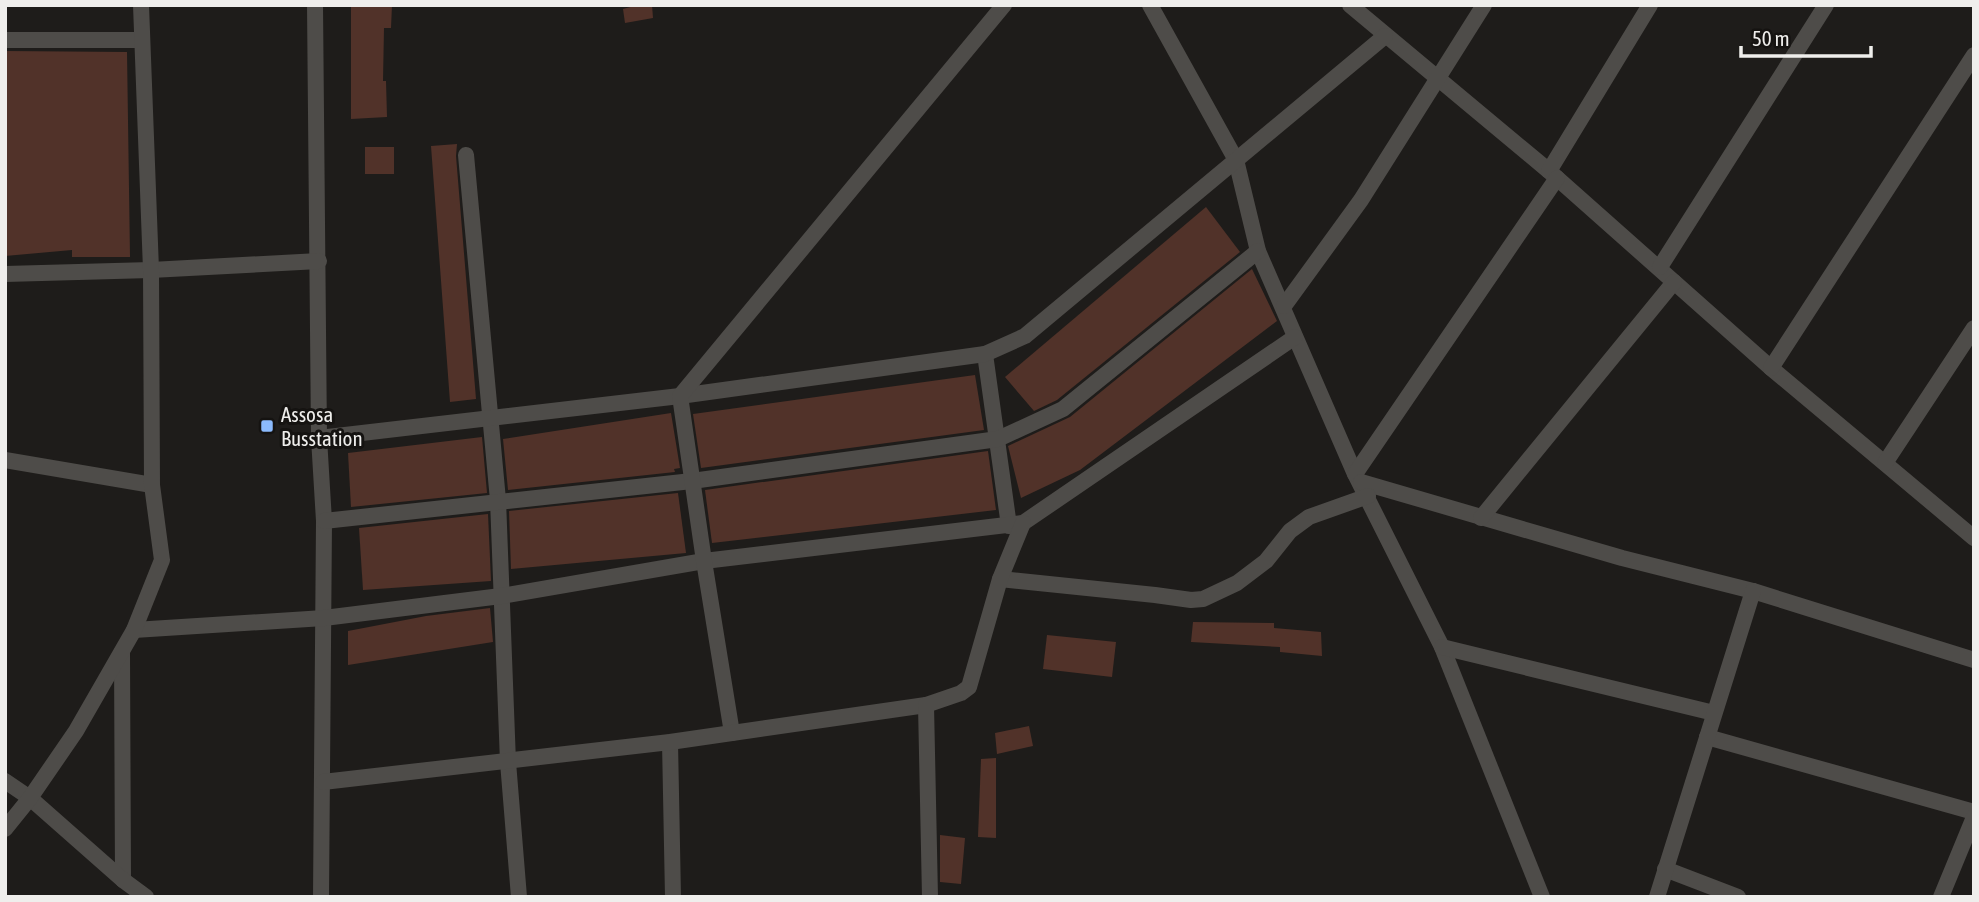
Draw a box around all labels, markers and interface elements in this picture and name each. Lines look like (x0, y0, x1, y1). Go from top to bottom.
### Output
scale bar (1741, 14, 1870, 58)
text: 50 m (1752, 26, 1790, 50)
place label: Assosa Busstation (281, 402, 363, 450)
marker: Assosa Busstation (259, 418, 275, 434)

